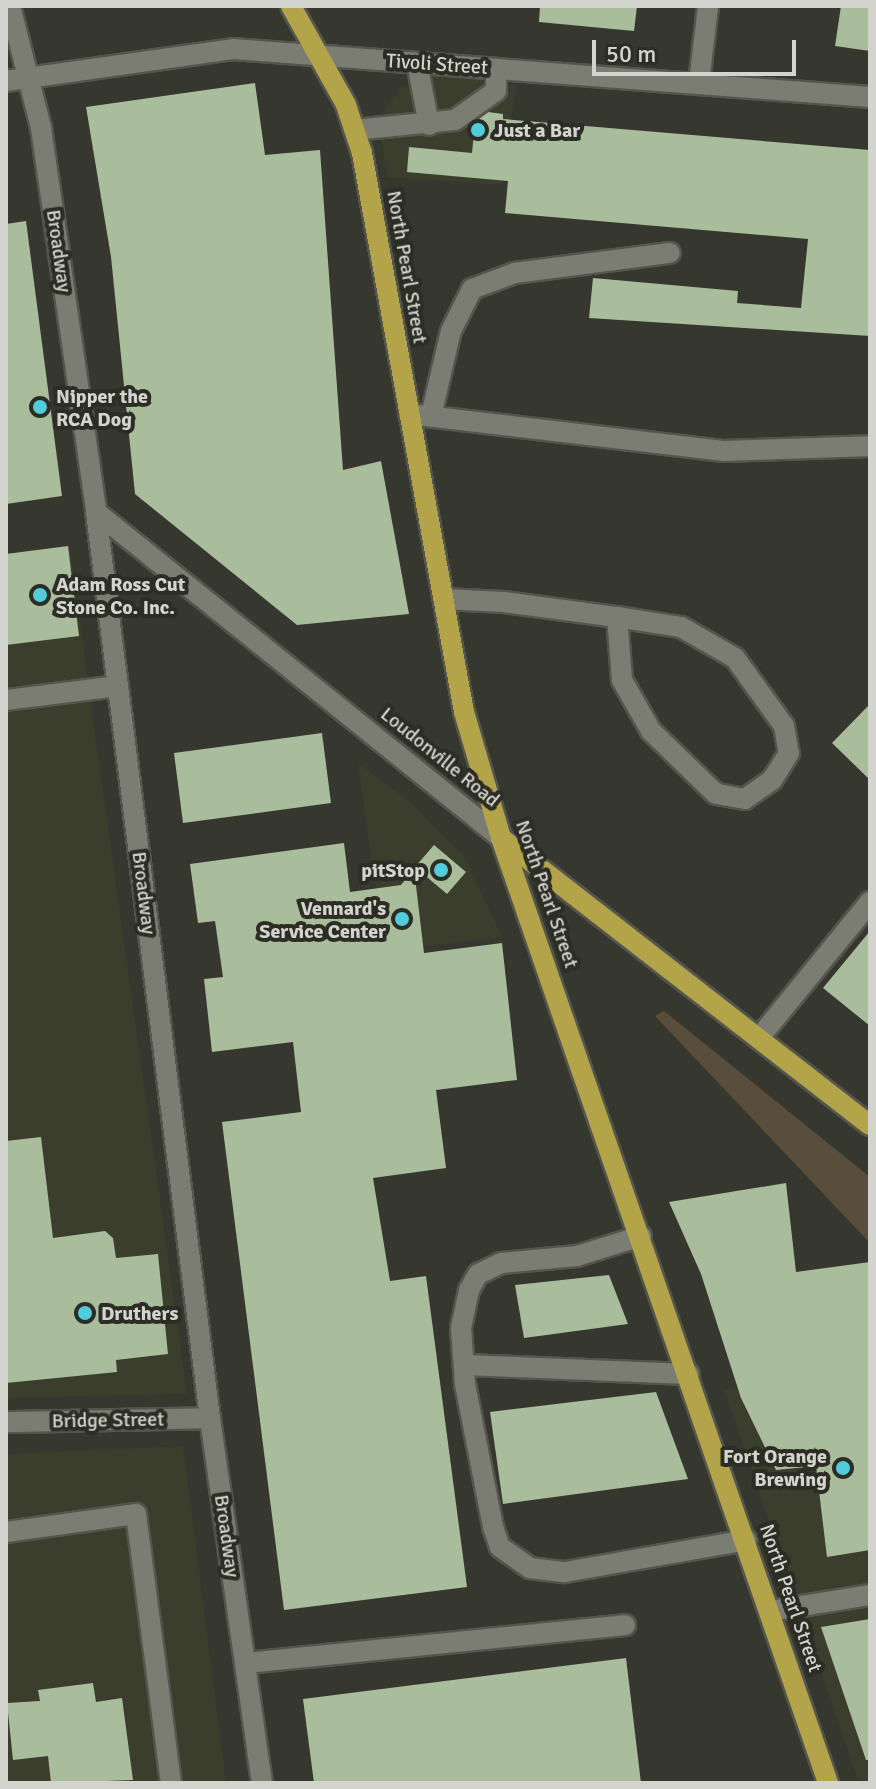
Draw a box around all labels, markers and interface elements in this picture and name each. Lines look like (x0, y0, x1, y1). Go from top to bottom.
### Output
scale bar (596, 24, 800, 74)
text: 50 m (606, 39, 656, 69)
street label: Tivoli Street (385, 48, 489, 80)
place label: Just a Bar (494, 118, 580, 142)
marker: Just a Bar (469, 121, 487, 139)
street label: North Pearl Street (382, 189, 432, 345)
street label: Broadway (41, 208, 77, 294)
place label: Nipper the RCA Dog (56, 384, 148, 431)
marker: Nipper the RCA Dog (31, 398, 49, 416)
place label: Adam Ross Cut Stone Co. Inc. (56, 572, 185, 619)
marker: Adam Ross Cut Stone Co. Inc. (31, 586, 49, 604)
street label: Loudonville Road (376, 702, 504, 812)
street label: North Pearl Street (510, 817, 584, 971)
street label: Broadway (127, 850, 161, 936)
place label: pitStop (361, 858, 425, 882)
marker: pitStop (432, 861, 450, 879)
place label: Vennard's Service Center (259, 896, 386, 943)
marker: Vennard's Service Center (393, 910, 411, 928)
place label: Druthers (101, 1301, 178, 1325)
marker: Druthers (76, 1304, 94, 1322)
street label: Bridge Street (51, 1407, 165, 1433)
place label: Fort Orange Brewing (723, 1444, 827, 1491)
marker: Fort Orange Brewing (834, 1459, 852, 1477)
street label: Broadway (209, 1493, 245, 1579)
street label: North Pearl Street (754, 1521, 828, 1675)

